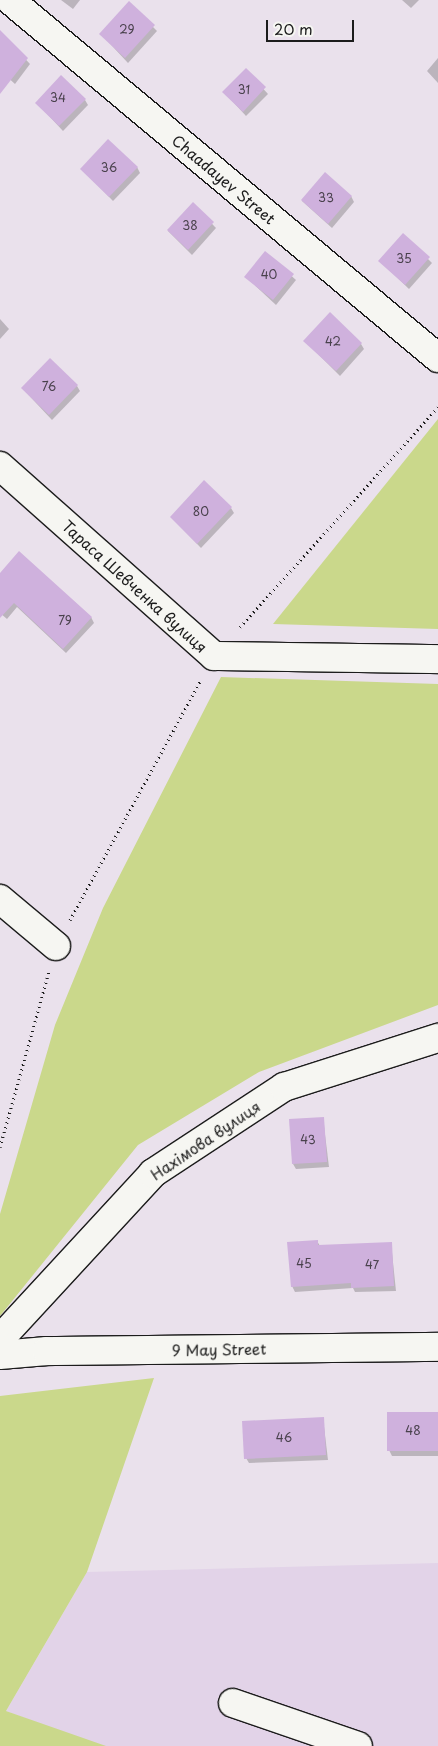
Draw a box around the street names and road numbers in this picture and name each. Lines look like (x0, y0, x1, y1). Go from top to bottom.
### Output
street label: Chaadayev Street (169, 130, 279, 228)
street label: Тараса Шевченка вулиця (58, 515, 212, 657)
street label: Нахімова вулиця (147, 1097, 263, 1183)
street label: 9 May Street (171, 1339, 267, 1359)

